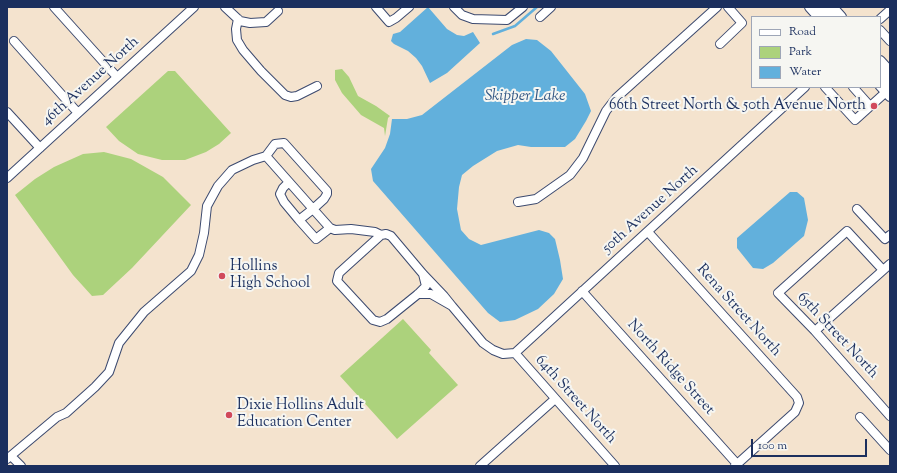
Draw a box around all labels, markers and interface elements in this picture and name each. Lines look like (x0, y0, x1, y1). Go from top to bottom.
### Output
legend (751, 16, 881, 88)
text: Road (789, 23, 816, 41)
street label: 46th Avenue North (39, 34, 143, 130)
text: Park (789, 43, 812, 61)
text: Water (789, 63, 821, 81)
water label: Skipper Lake (485, 87, 565, 107)
place label: 66th Street North & 50th Avenue North (609, 97, 866, 115)
marker: 66th Street North & 50th Avenue North (869, 101, 879, 111)
street label: 50th Avenue North (599, 162, 703, 258)
place label: Hollins High School (230, 258, 310, 293)
street label: Rena Street North (692, 261, 784, 361)
marker: Hollins High School (217, 271, 227, 281)
street label: 65th Street North (793, 289, 881, 383)
street label: North Ridge Street (622, 317, 718, 419)
street label: 64th Street North (530, 352, 620, 448)
place label: Dixie Hollins Adult Education Center (237, 397, 364, 432)
marker: Dixie Hollins Adult Education Center (224, 410, 234, 420)
scale bar (753, 431, 869, 457)
text: 100 m (758, 437, 787, 455)

